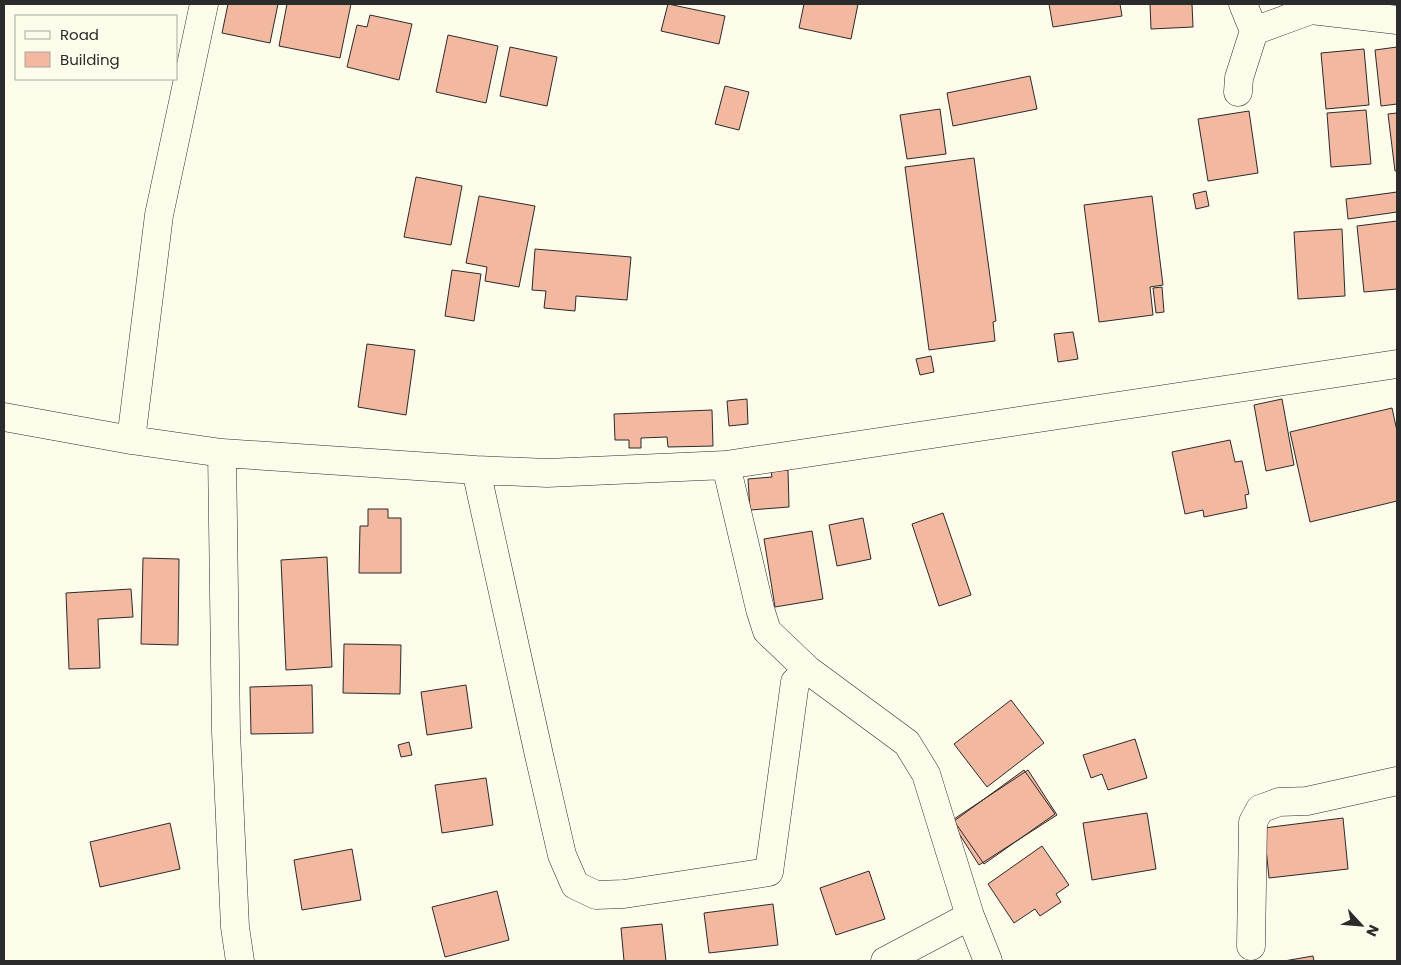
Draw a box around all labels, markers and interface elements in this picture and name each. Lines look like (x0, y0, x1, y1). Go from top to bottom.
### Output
legend (15, 15, 178, 80)
text: Road (60, 24, 99, 45)
text: Building (60, 49, 120, 70)
north arrow (1336, 900, 1386, 950)
text: N (1361, 922, 1384, 940)

